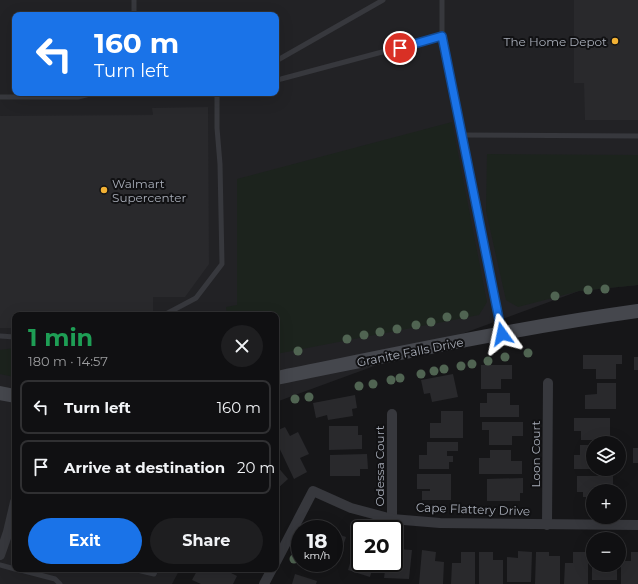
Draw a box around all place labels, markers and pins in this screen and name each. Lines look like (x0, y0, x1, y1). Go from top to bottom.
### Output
pin (383, 31, 417, 65)
place label: The Home Depot (504, 34, 607, 49)
marker: The Home Depot (610, 36, 620, 46)
place label: Walmart Supercenter (112, 176, 186, 205)
marker: Walmart Supercenter (99, 185, 109, 195)

